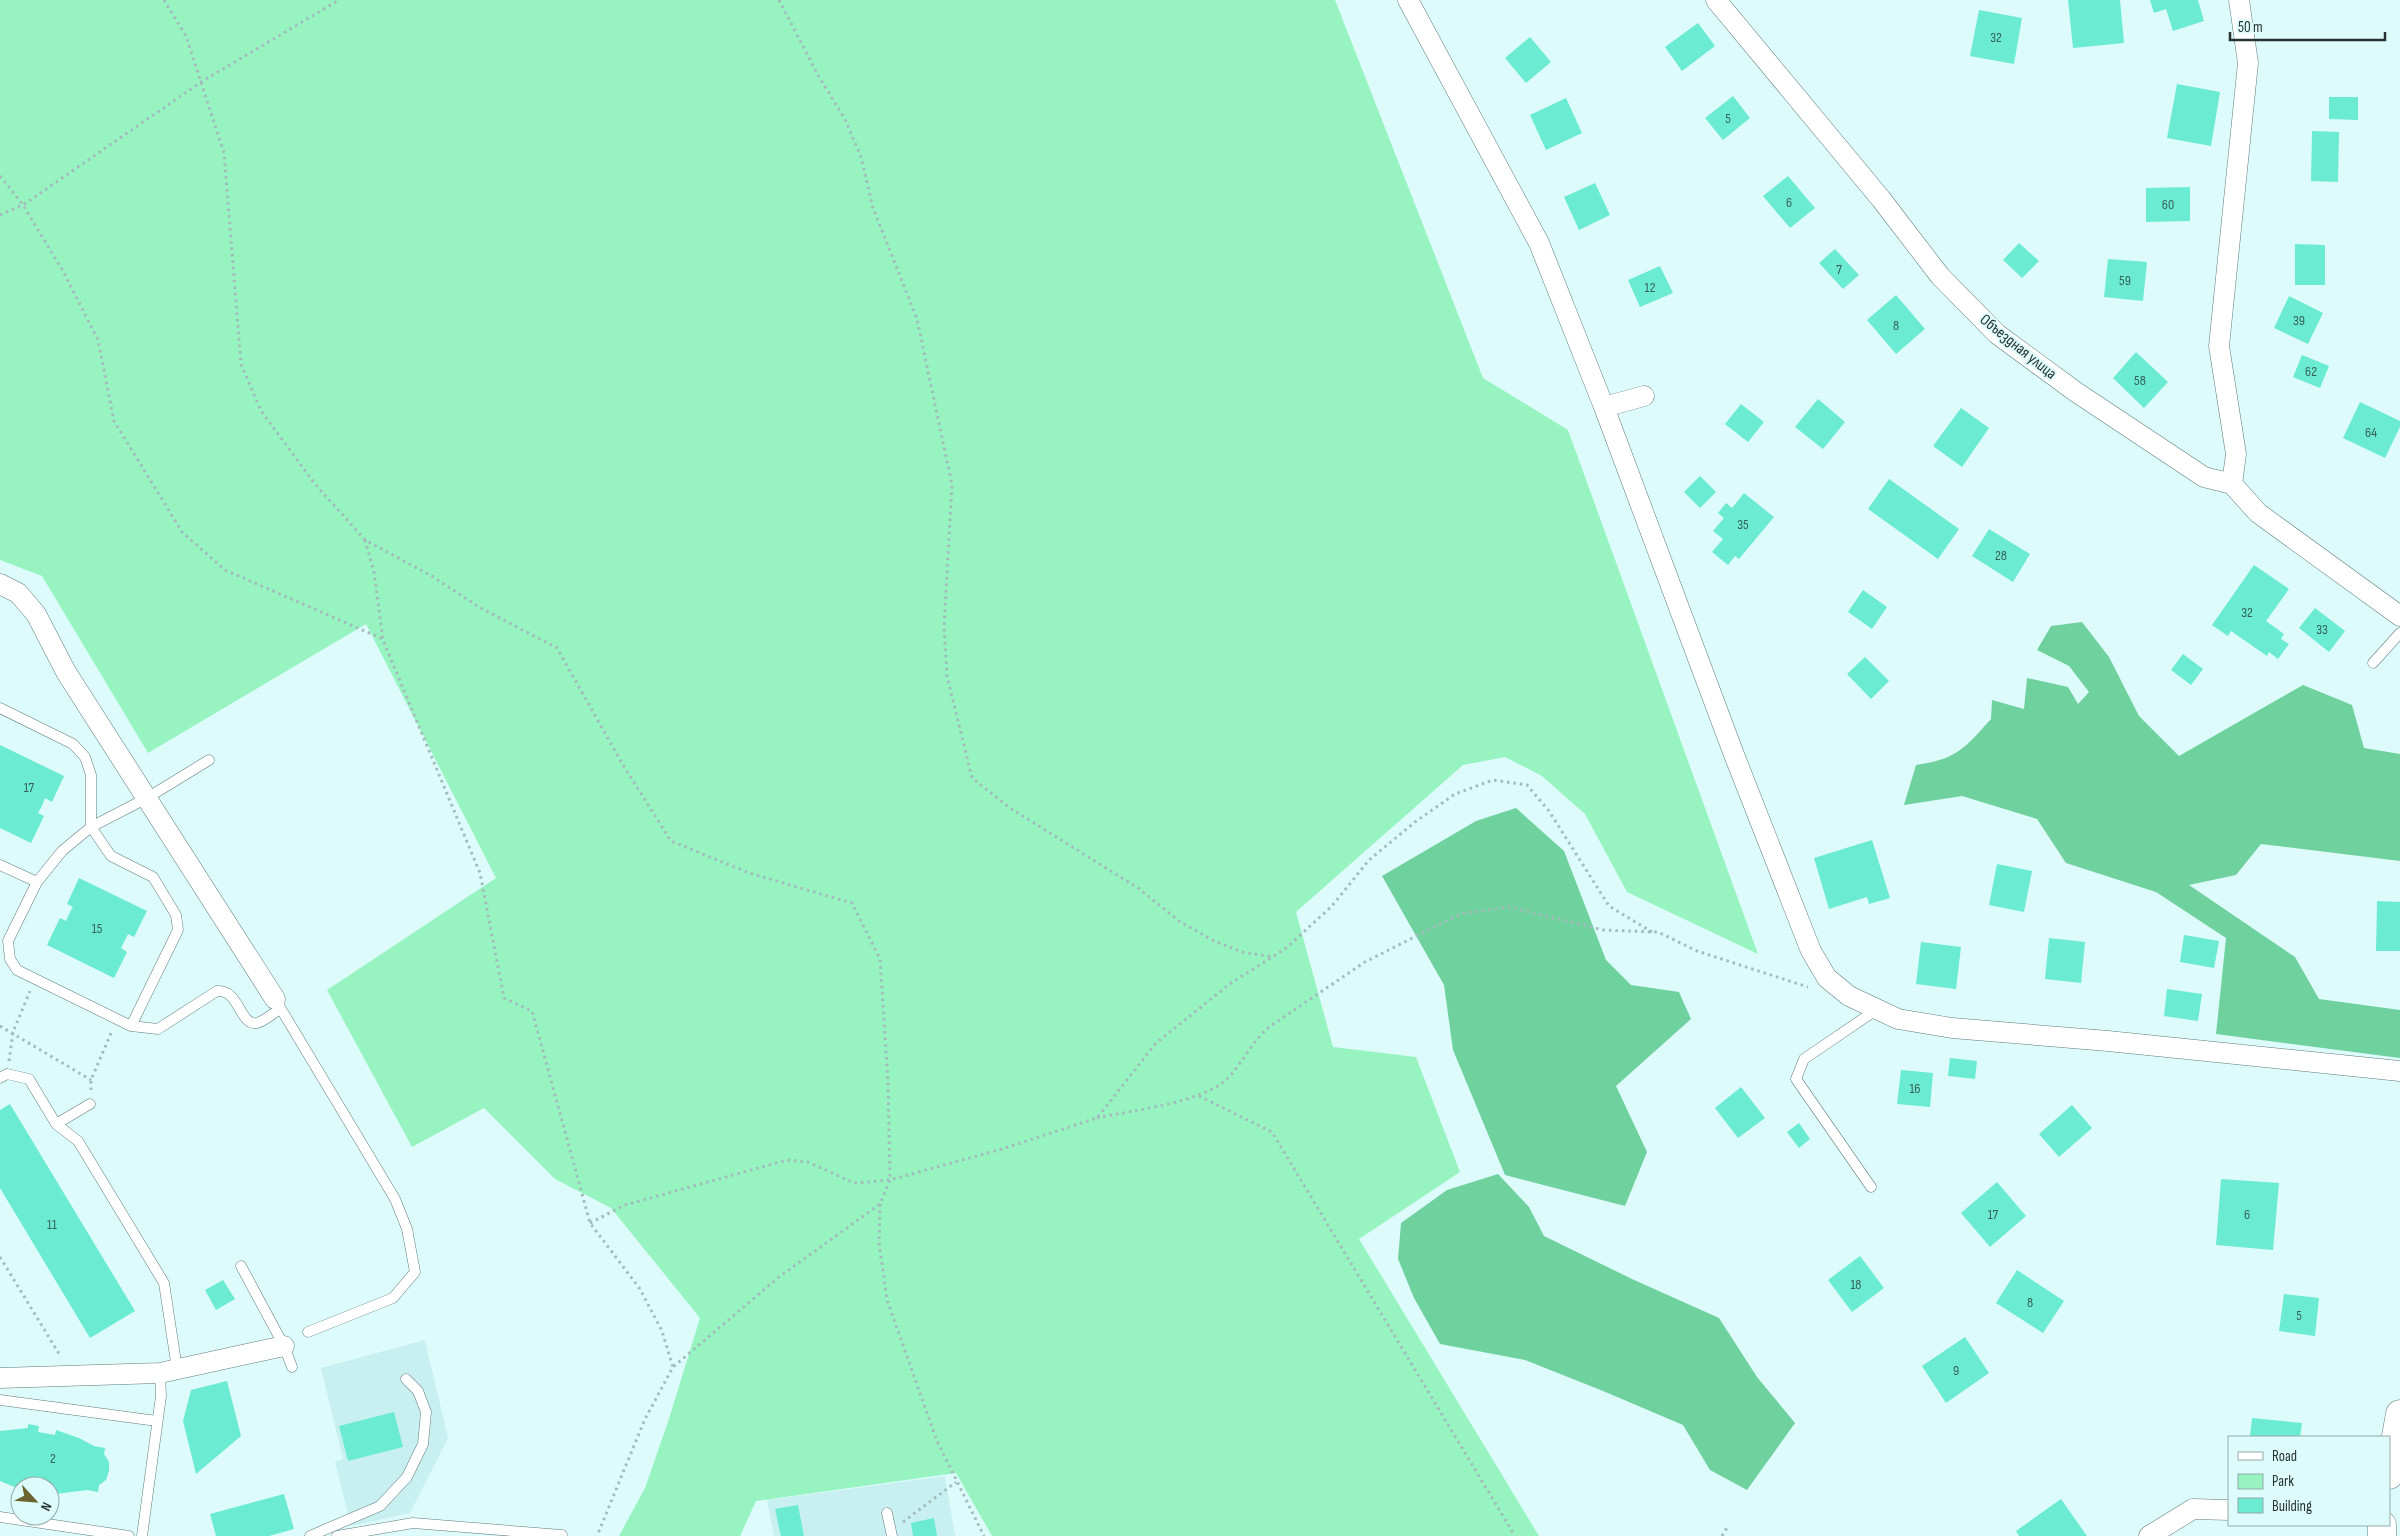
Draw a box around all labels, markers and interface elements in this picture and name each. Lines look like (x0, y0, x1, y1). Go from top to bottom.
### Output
scale bar (2230, 10, 2385, 42)
text: 50 m (2238, 18, 2263, 37)
house number: 32 (1990, 29, 2002, 46)
house number: 5 (1725, 110, 1731, 127)
house number: 6 (1786, 194, 1792, 211)
house number: 60 (2162, 196, 2174, 213)
house number: 7 (1836, 261, 1842, 278)
house number: 59 (2119, 272, 2131, 289)
house number: 12 (1645, 279, 1656, 296)
street label: Объездная улица (1976, 310, 2060, 384)
house number: 39 (2293, 312, 2305, 329)
house number: 8 (1893, 317, 1899, 334)
house number: 62 (2305, 363, 2317, 380)
house number: 58 (2134, 372, 2146, 389)
house number: 64 (2365, 424, 2377, 441)
house number: 35 (1737, 516, 1749, 533)
house number: 28 (1995, 547, 2007, 564)
house number: 32 (2241, 604, 2253, 621)
house number: 33 (2316, 621, 2328, 638)
house number: 17 (24, 779, 35, 796)
house number: 15 (92, 920, 103, 937)
house number: 16 (1909, 1080, 1921, 1097)
house number: 17 (1988, 1206, 1999, 1223)
house number: 6 (2244, 1206, 2250, 1223)
house number: 11 (47, 1216, 57, 1233)
house number: 18 (1850, 1276, 1862, 1293)
house number: 8 (2027, 1294, 2033, 1311)
house number: 5 (2296, 1307, 2302, 1324)
house number: 9 (1953, 1362, 1959, 1379)
legend (2228, 1436, 2390, 1526)
text: Road (2272, 1447, 2297, 1466)
house number: 2 (50, 1450, 56, 1467)
text: Park (2272, 1472, 2294, 1491)
north arrow (10, 1476, 60, 1526)
text: Building (2272, 1497, 2312, 1516)
text: N (37, 1499, 56, 1514)

